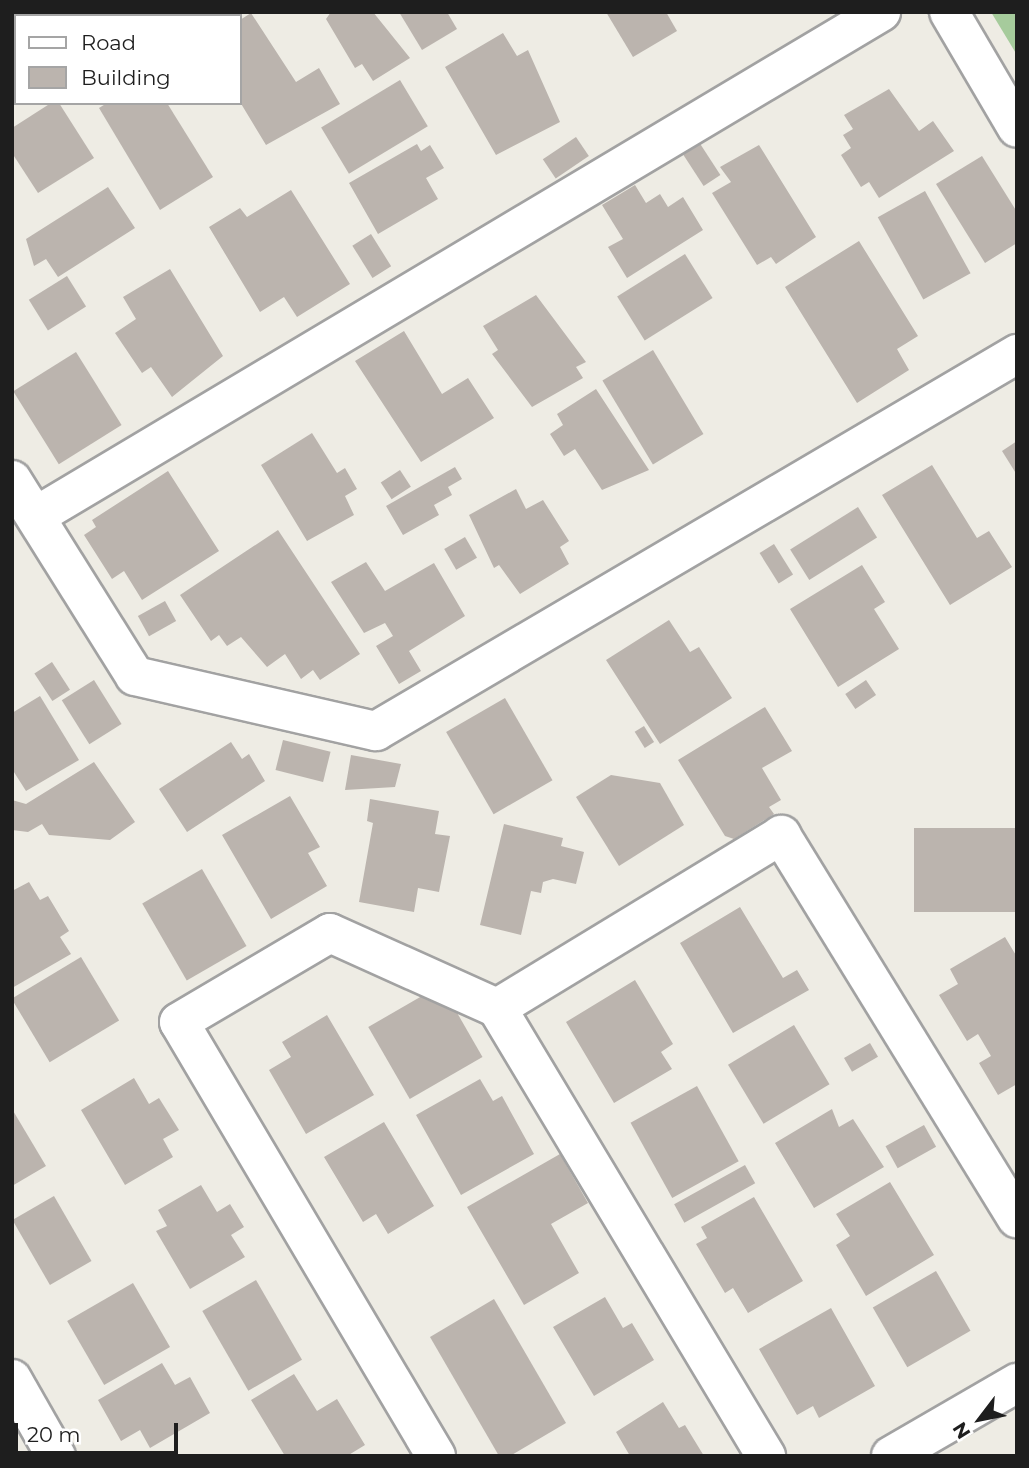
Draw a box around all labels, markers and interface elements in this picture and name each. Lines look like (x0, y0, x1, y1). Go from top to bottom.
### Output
legend (14, 14, 242, 105)
text: Road (81, 30, 136, 55)
text: Building (81, 65, 171, 90)
north arrow (945, 1384, 1015, 1454)
scale bar (18, 1408, 182, 1452)
text: N (948, 1418, 976, 1443)
text: 20 m (27, 1422, 81, 1447)

